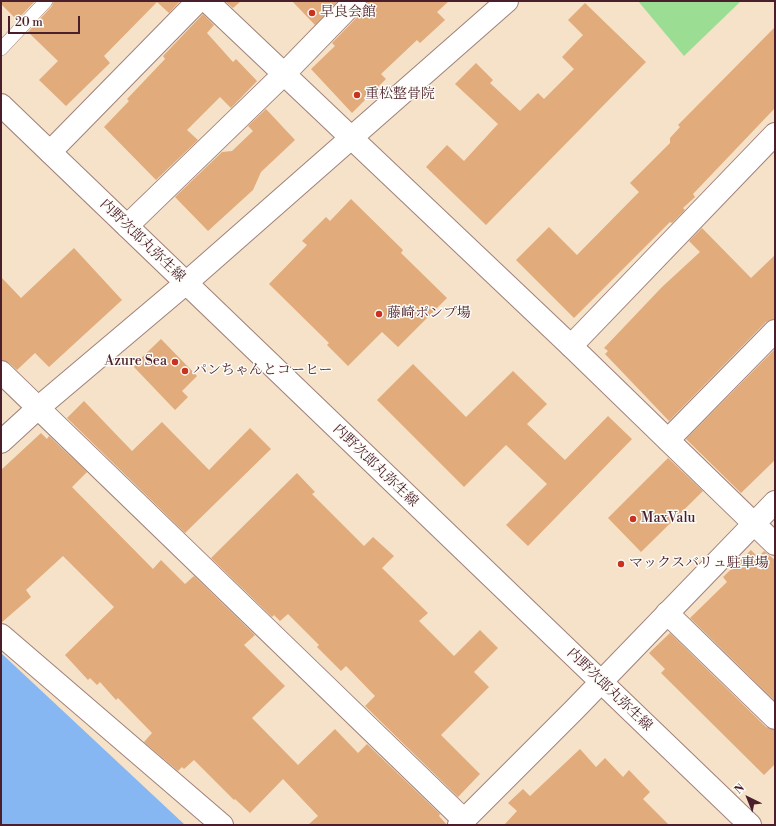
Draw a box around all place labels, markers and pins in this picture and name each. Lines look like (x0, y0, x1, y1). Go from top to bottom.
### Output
place label: 早良会館 (320, 5, 376, 21)
marker: 早良会館 (307, 8, 317, 18)
place label: 重松整骨院 (365, 87, 435, 103)
marker: 重松整骨院 (352, 90, 362, 100)
place label: 藤崎ポンプ場 (387, 306, 471, 322)
marker: 藤崎ポンプ場 (374, 309, 384, 319)
place label: Azure Sea (105, 354, 167, 370)
marker: Azure Sea (170, 357, 180, 367)
place label: パンちゃんとコーヒー (193, 363, 332, 379)
marker: パンちゃんとコーヒー (180, 366, 190, 376)
place label: MaxValu (641, 511, 696, 527)
marker: MaxValu (628, 514, 638, 524)
place label: マックスバリュ駐車場 (629, 556, 769, 572)
marker: マックスバリュ駐車場 (616, 559, 626, 569)

